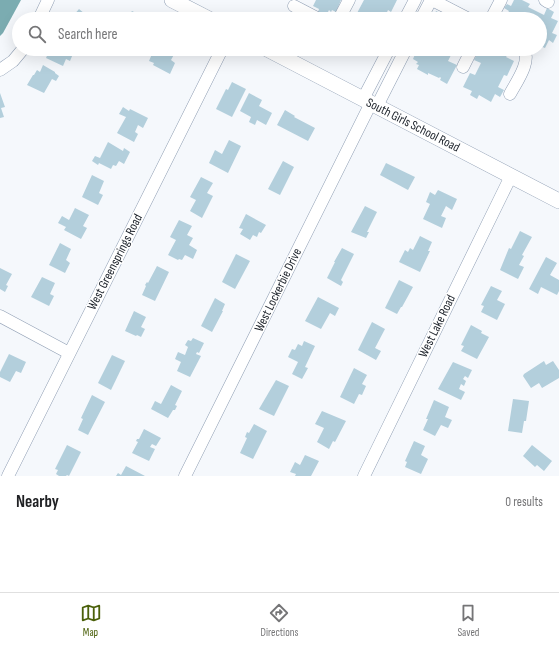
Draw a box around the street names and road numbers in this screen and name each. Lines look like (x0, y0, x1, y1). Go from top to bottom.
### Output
street label: South Girls School Road (363, 94, 463, 156)
street label: West Greensprings Road (84, 211, 146, 313)
street label: West Lockerbie Drive (251, 246, 305, 334)
street label: West Lake Road (415, 292, 459, 360)

